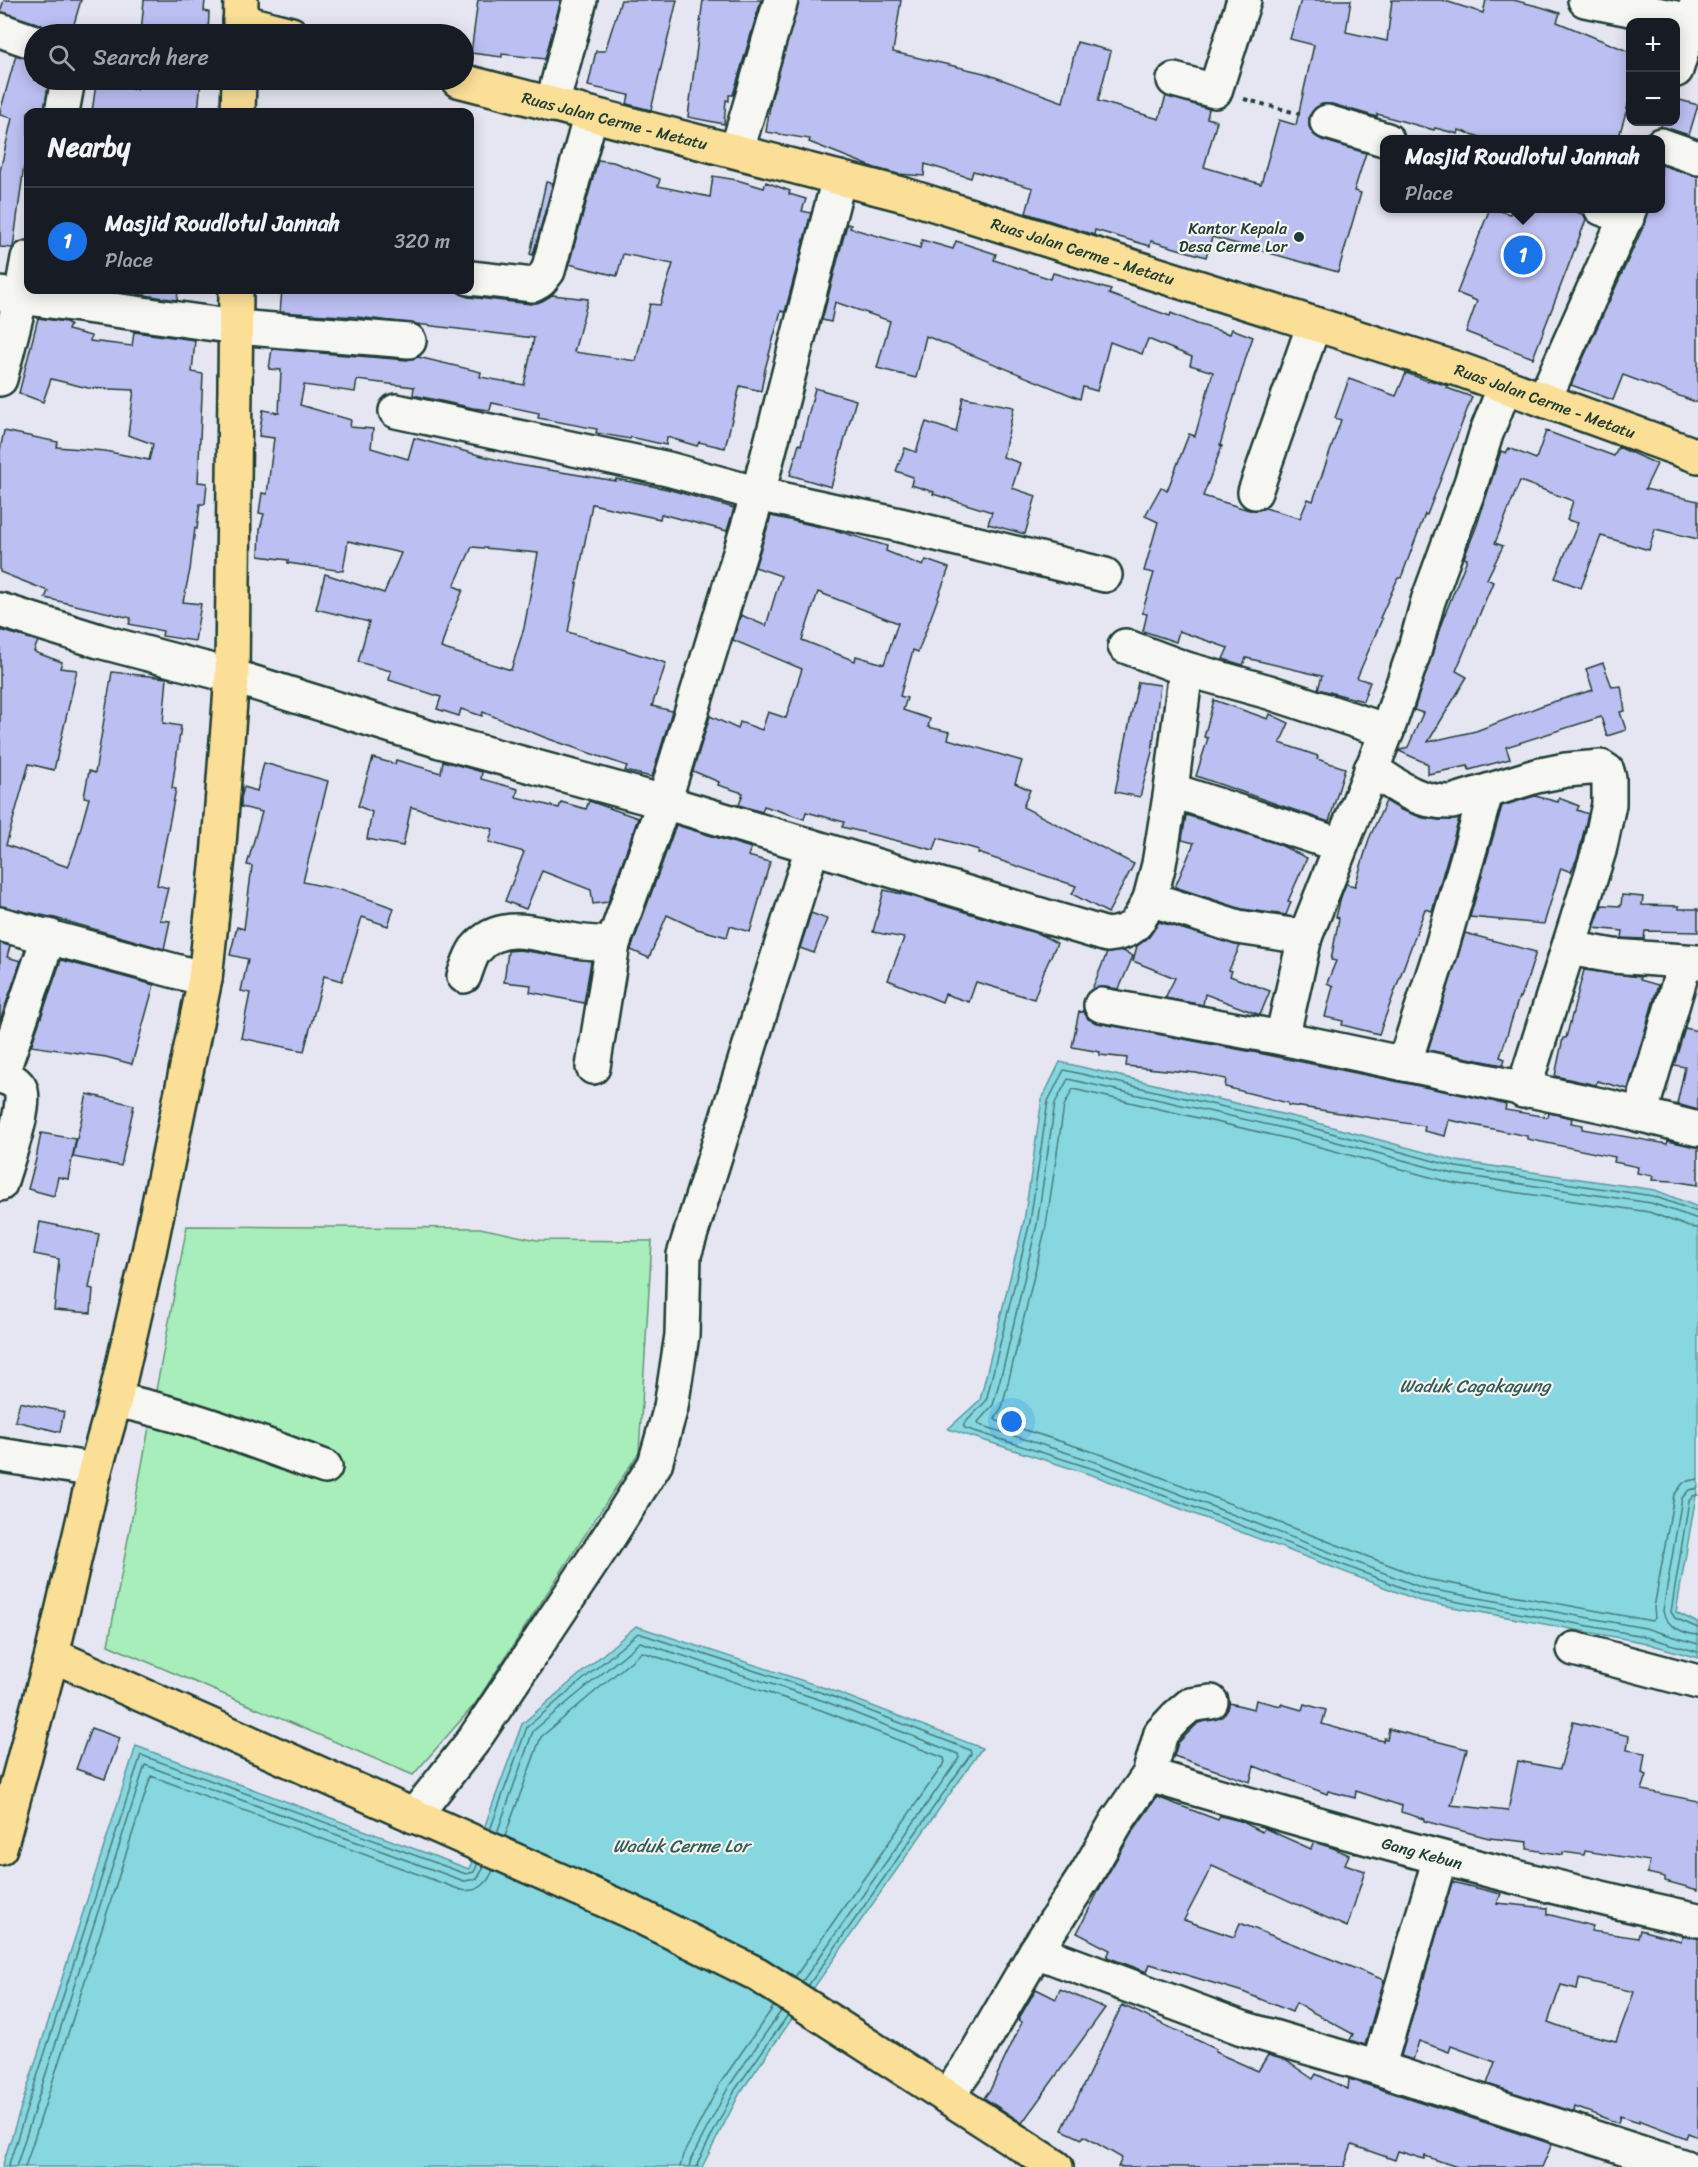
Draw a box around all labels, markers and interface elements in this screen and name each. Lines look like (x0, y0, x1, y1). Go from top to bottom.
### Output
map controls (1626, 18, 1680, 126)
button: + (1626, 18, 1680, 72)
search box (24, 24, 474, 90)
text: Search here (93, 38, 209, 77)
icon: search (45, 41, 78, 74)
button: − (1626, 72, 1680, 126)
street label: Ruas Jalan Cerme - Metatu (519, 83, 711, 158)
text: Nearby (48, 124, 130, 170)
popup (1380, 135, 1665, 213)
text: Masjid Roudlotul Jannah (1405, 137, 1640, 176)
text: Place (1405, 176, 1453, 211)
text: Masjid Roudlotul Jannah (105, 204, 340, 243)
street label: Ruas Jalan Cerme - Metatu (987, 208, 1179, 294)
place label: Kantor Kepala Desa Cerme Lor (1179, 214, 1288, 261)
text: 1 (63, 224, 72, 259)
text: 320 m (394, 224, 450, 259)
marker: Kantor Kepala Desa Cerme Lor (1292, 230, 1306, 244)
pin: 1 (1504, 232, 1543, 278)
text: Place (105, 243, 153, 278)
street label: Ruas Jalan Cerme - Metatu (1451, 354, 1640, 447)
water label: Waduk Cagakagung (1400, 1370, 1552, 1402)
your location (997, 1407, 1026, 1436)
street label: Gang Kebun (1378, 1828, 1466, 1877)
water label: Waduk Cerme Lor (613, 1830, 753, 1862)

